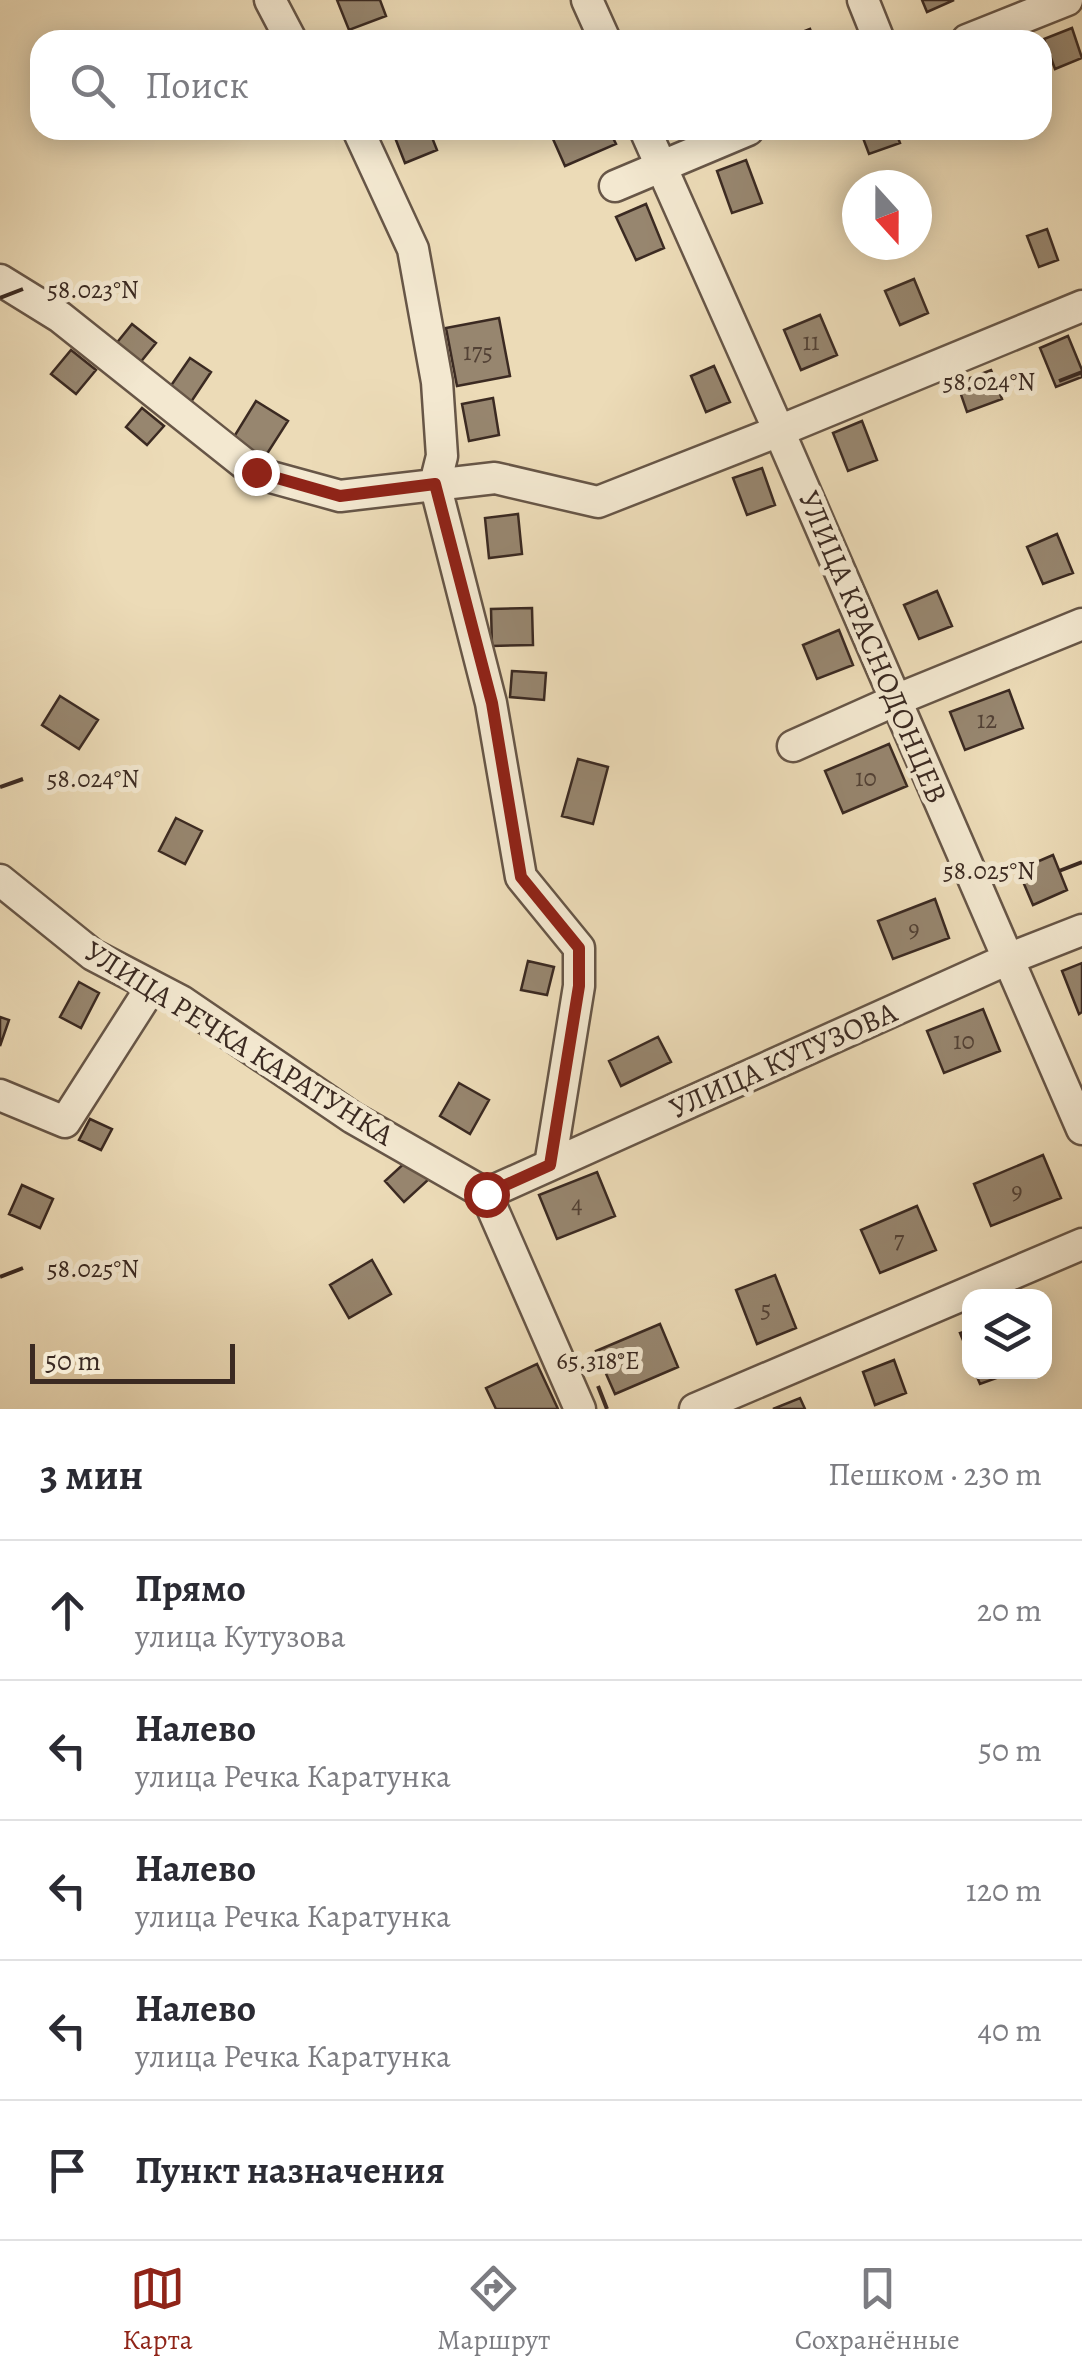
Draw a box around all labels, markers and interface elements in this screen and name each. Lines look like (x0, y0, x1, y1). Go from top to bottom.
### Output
search box (30, 30, 1052, 140)
icon: search (65, 58, 120, 113)
text: Поиск (145, 59, 249, 111)
north arrow (842, 170, 932, 260)
text: 58.023°N (47, 273, 139, 307)
house number: 11 (802, 325, 820, 359)
house number: 175 (463, 335, 493, 369)
text: 58.024°N (943, 365, 1035, 399)
route end (234, 450, 280, 496)
street label: УЛИЦА КРАСНОДОНЦЕВ (789, 485, 957, 809)
house number: 12 (977, 703, 997, 737)
house number: 10 (855, 761, 877, 795)
text: 58.024°N (47, 762, 139, 796)
text: 58.025°N (943, 854, 1035, 888)
house number: 9 (908, 912, 920, 946)
street label: УЛИЦА РЕЧКА КАРАТУНКА (77, 931, 402, 1155)
street label: УЛИЦА КУТУЗОВА (663, 992, 903, 1128)
house number: 10 (953, 1024, 975, 1058)
route start (464, 1172, 510, 1218)
house number: 9 (1011, 1174, 1023, 1208)
house number: 4 (571, 1188, 583, 1222)
house number: 7 (894, 1223, 905, 1257)
text: 58.025°N (47, 1252, 139, 1286)
map controls (962, 1289, 1052, 1379)
button: layers (962, 1289, 1052, 1379)
house number: 5 (761, 1292, 771, 1326)
scale bar (30, 1339, 235, 1384)
text: 50 m (45, 1342, 101, 1380)
text: 65.318°E (556, 1344, 640, 1378)
text: 3 мин (40, 1446, 143, 1503)
text: Пешком · 230 m (828, 1452, 1042, 1496)
text: Прямо (135, 1562, 246, 1614)
icon: ahead (40, 1583, 95, 1638)
text: 20 m (977, 1588, 1042, 1632)
text: улица Кутузова (135, 1614, 346, 1658)
text: Налево (135, 1702, 256, 1754)
icon: left (40, 1723, 95, 1778)
text: 50 m (978, 1728, 1042, 1772)
text: улица Речка Каратунка (135, 1754, 451, 1798)
text: Налево (135, 1842, 256, 1894)
icon: left (40, 1863, 95, 1918)
text: 120 m (966, 1868, 1042, 1912)
text: улица Речка Каратунка (135, 1894, 451, 1938)
text: Налево (135, 1982, 256, 2034)
icon: left (40, 2003, 95, 2058)
text: 40 m (977, 2008, 1042, 2052)
text: улица Речка Каратунка (135, 2034, 451, 2078)
icon: arrive (40, 2143, 95, 2198)
text: Пункт назначения (135, 2144, 445, 2196)
tab: Карта (122, 2261, 193, 2359)
tab: Маршрут (437, 2261, 550, 2359)
tab: Сохранённые (795, 2261, 960, 2359)

